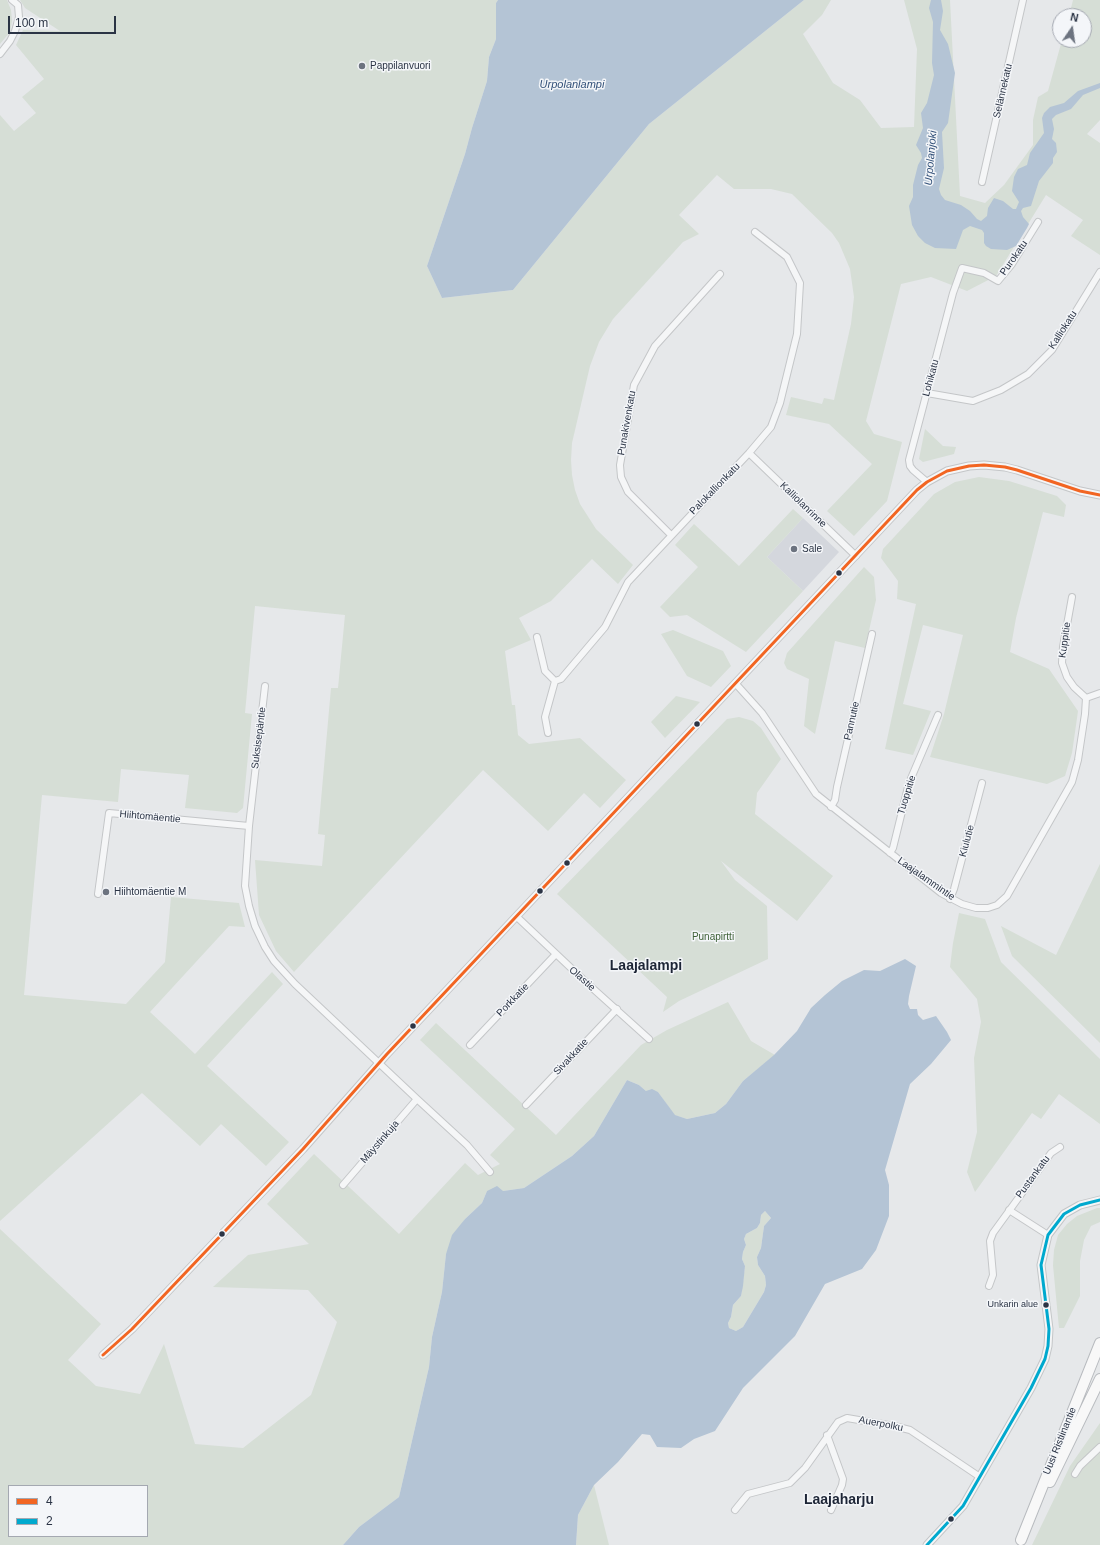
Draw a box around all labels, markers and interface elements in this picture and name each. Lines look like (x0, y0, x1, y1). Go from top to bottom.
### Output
scale bar (10, 8, 118, 34)
north arrow (1052, 8, 1092, 48)
text: N (1069, 11, 1080, 24)
text: 100 m (15, 16, 48, 30)
place label: Pappilanvuori (370, 60, 431, 72)
marker: Pappilanvuori (357, 61, 367, 71)
street label: Selännekatu (991, 63, 1015, 119)
water label: Urpolanlampi (540, 78, 604, 92)
water label: Urpolanjoki (922, 130, 940, 186)
street label: Purokatu (998, 238, 1030, 278)
street label: Kalliokatu (1046, 309, 1080, 351)
street label: Lohikatu (920, 358, 942, 398)
street label: Punakivenkatu (615, 390, 639, 456)
street label: Palokallionkatu (687, 461, 743, 517)
street label: Kalliolanrinne (777, 480, 829, 530)
place label: Sale (802, 543, 822, 555)
marker: Sale (789, 544, 799, 554)
unlabelled marker (834, 568, 844, 578)
street label: Kuppitie (1057, 621, 1073, 659)
street label: Pannutie (842, 700, 862, 742)
street label: Suksisepäntie (249, 706, 269, 770)
unlabelled marker (692, 719, 702, 729)
street label: Tuoppitie (895, 774, 919, 816)
street label: Hiihtomäentie (119, 808, 181, 826)
street label: Kiulutie (957, 824, 977, 858)
street label: Laajalammintie (895, 855, 957, 903)
unlabelled marker (562, 858, 572, 868)
place label: Hiihtomäentie M (114, 886, 186, 898)
unlabelled marker (535, 886, 545, 896)
marker: Hiihtomäentie M (101, 887, 111, 897)
park label: Punapirtti (692, 931, 734, 943)
district label: Laajalampi (610, 958, 682, 974)
street label: Olastie (566, 964, 598, 994)
street label: Porkkatie (494, 981, 532, 1019)
unlabelled marker (408, 1021, 418, 1031)
street label: Sivakkatie (551, 1036, 591, 1078)
street label: Mäystinkuja (358, 1118, 402, 1166)
street label: Pustankatu (1013, 1153, 1053, 1201)
unlabelled marker (217, 1229, 227, 1239)
place label: Unkarin alue (987, 1300, 1038, 1310)
marker: Unkarin alue (1041, 1300, 1051, 1310)
street label: Uusi Ristiinantie (1041, 1406, 1079, 1476)
street label: Auerpolku (858, 1414, 904, 1434)
legend (8, 1485, 148, 1537)
district label: Laajaharju (804, 1492, 874, 1508)
text: 4 (46, 1494, 53, 1508)
text: 2 (46, 1514, 53, 1528)
unlabelled marker (946, 1514, 956, 1524)

